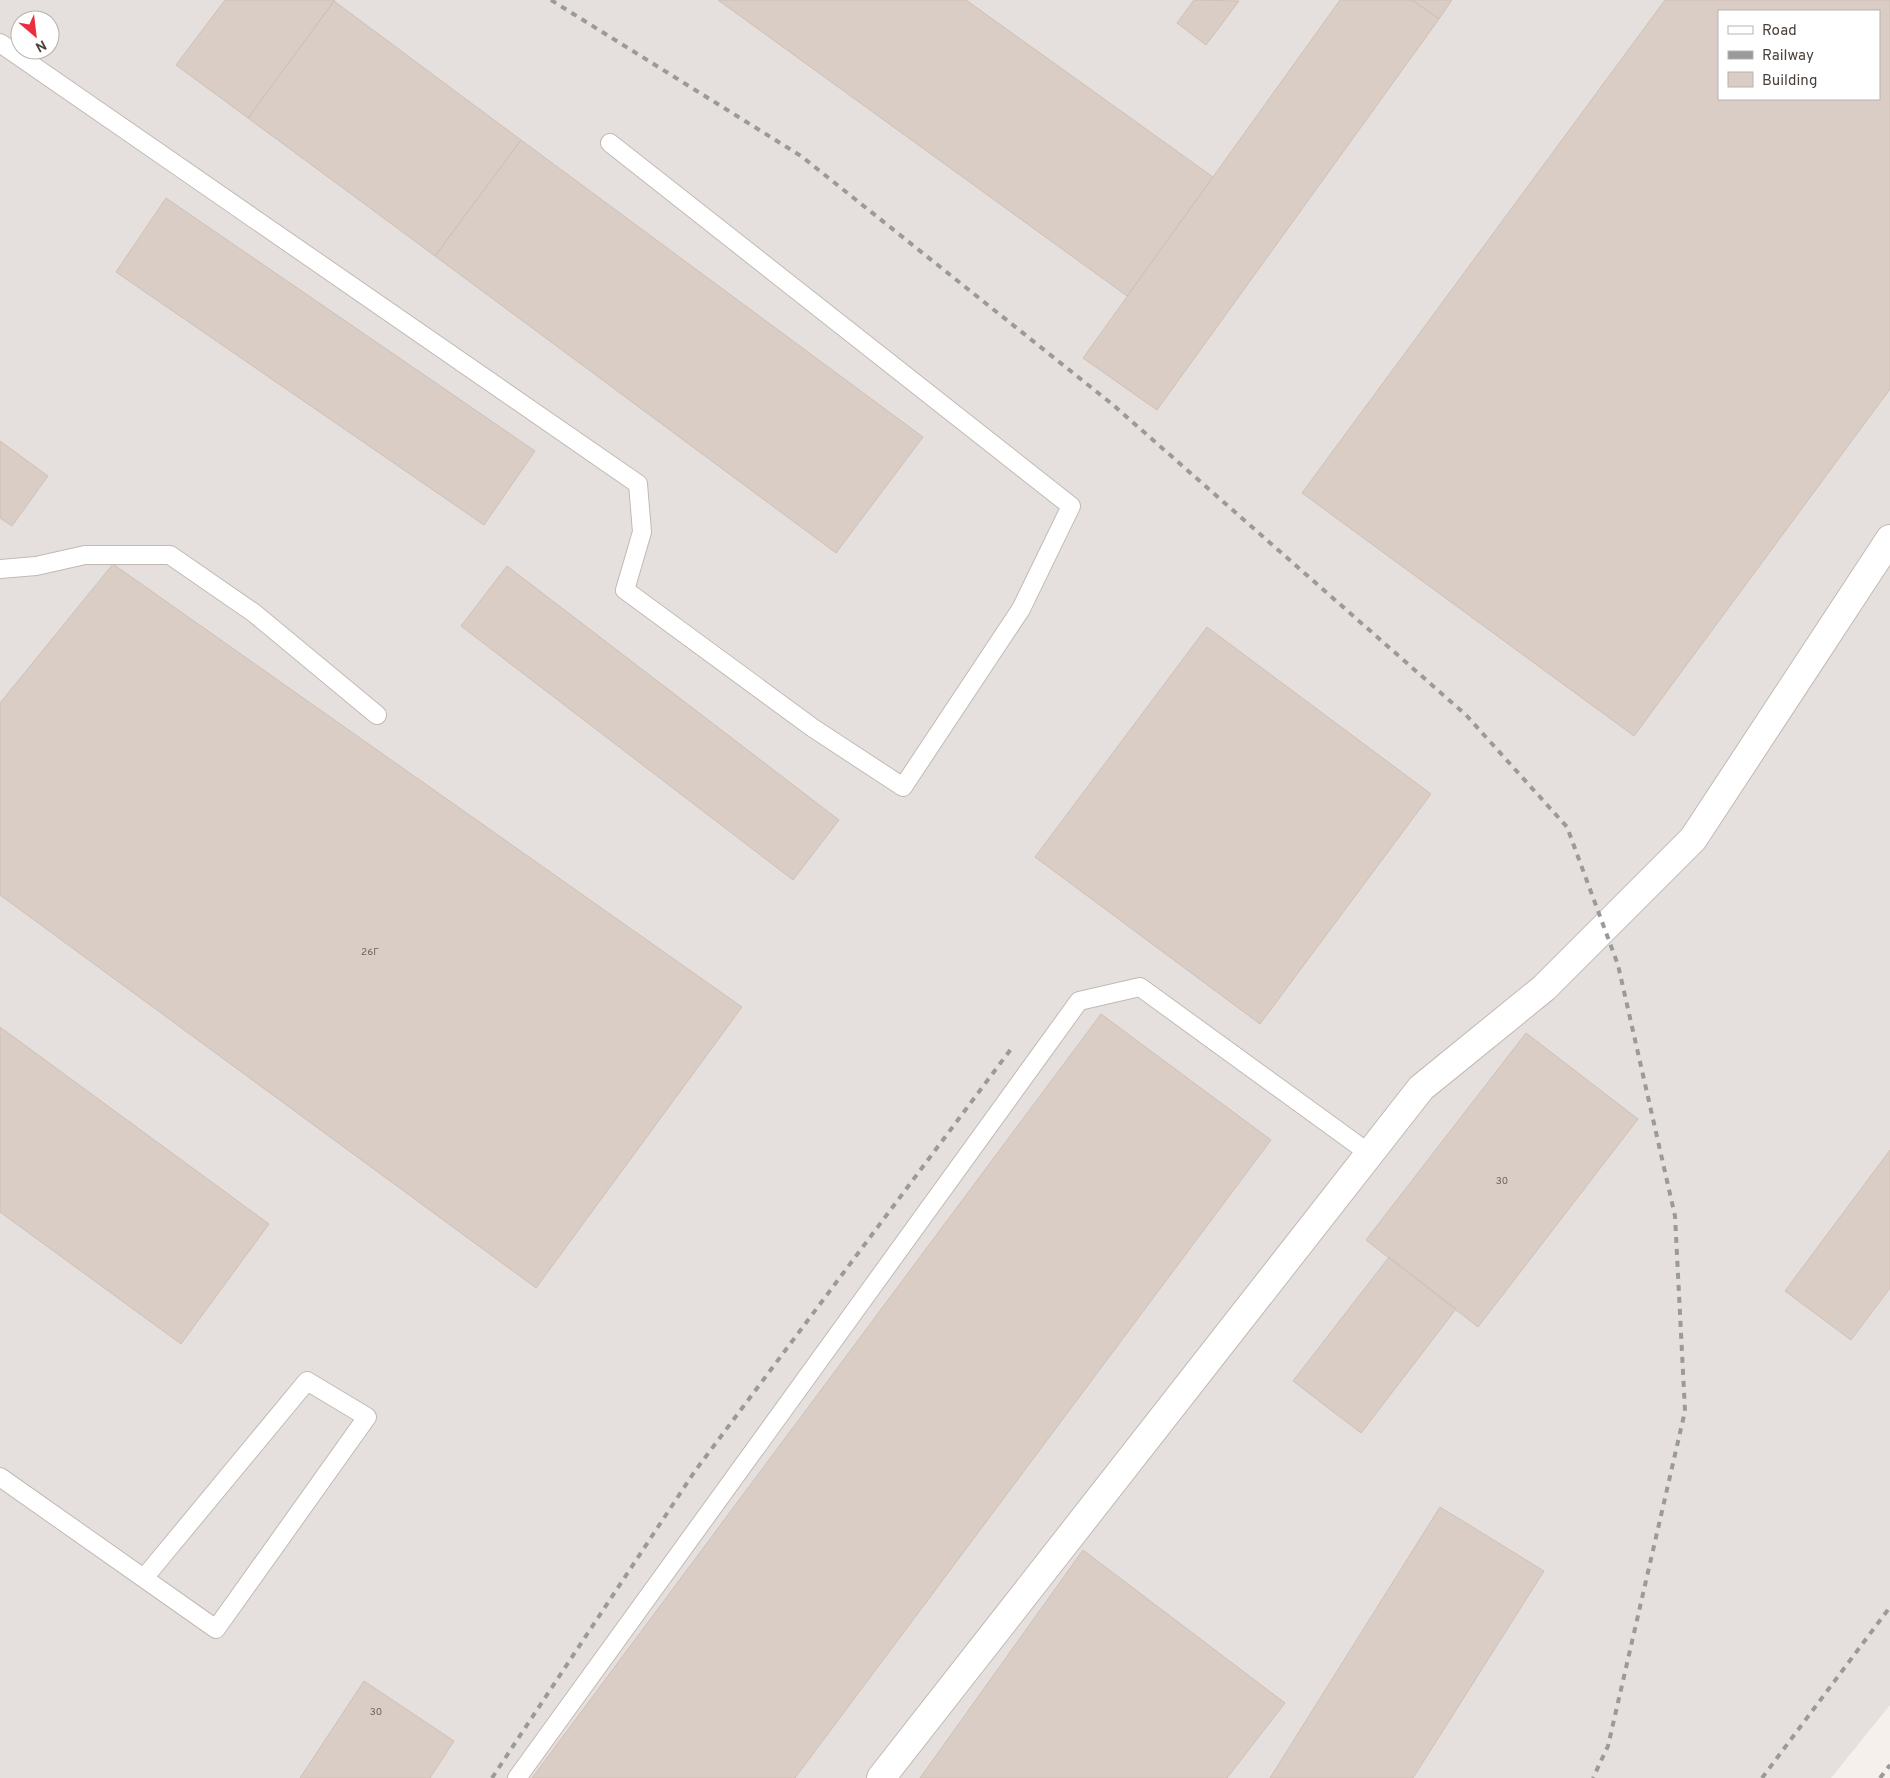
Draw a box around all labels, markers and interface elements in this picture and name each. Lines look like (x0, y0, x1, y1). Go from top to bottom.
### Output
north arrow (10, 10, 60, 60)
legend (1718, 10, 1880, 100)
text: Road (1762, 22, 1797, 41)
text: N (32, 35, 49, 55)
text: Railway (1762, 47, 1814, 66)
text: Building (1762, 72, 1817, 91)
house number: 26Г (361, 946, 379, 959)
house number: 30 (1496, 1175, 1508, 1188)
house number: 30 (370, 1706, 382, 1719)

